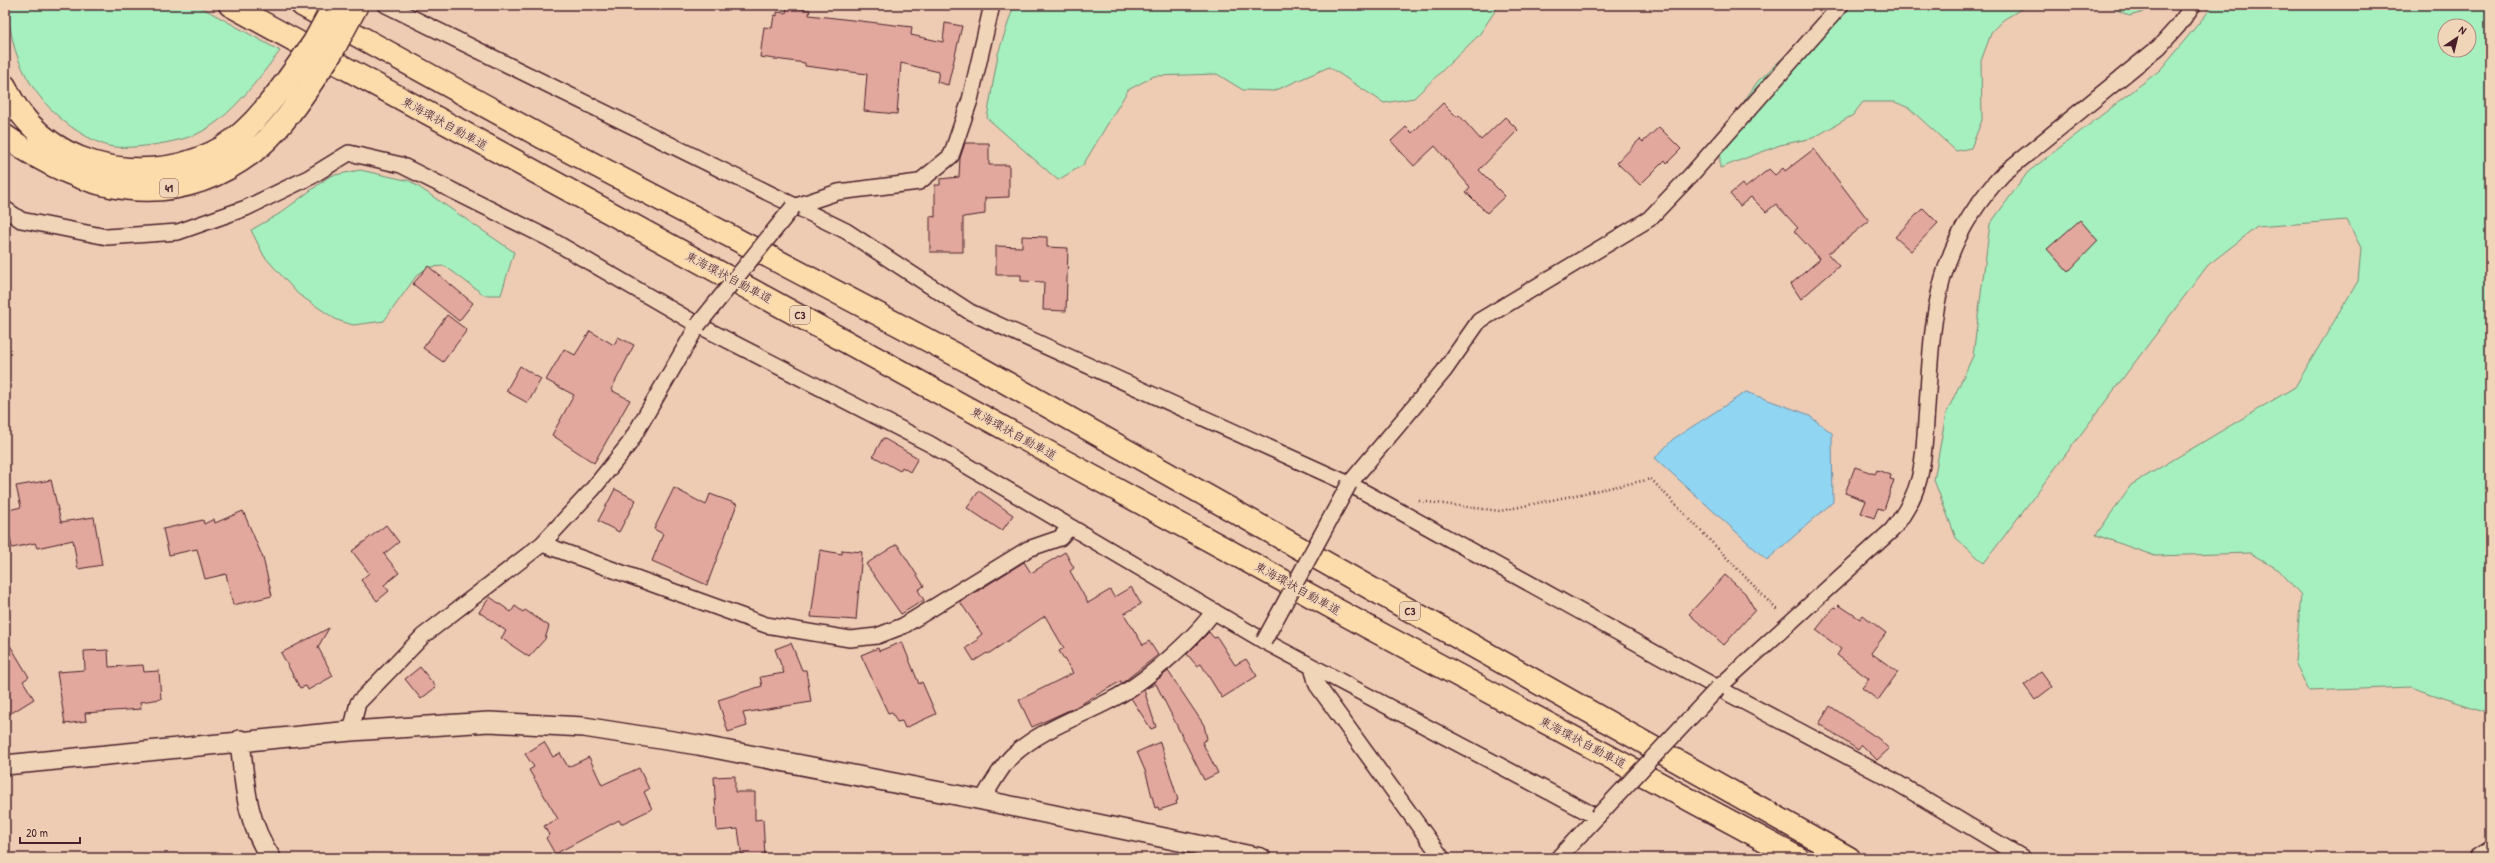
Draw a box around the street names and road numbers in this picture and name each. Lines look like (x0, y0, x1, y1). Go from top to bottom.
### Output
street label: 東海環状自動車道 (399, 92, 491, 154)
road number: 41 (160, 179, 178, 197)
street label: 東海環状自動車道 (683, 247, 775, 307)
road number: C3 (790, 306, 810, 324)
street label: 東海環状自動車道 (968, 402, 1060, 464)
street label: 東海環状自動車道 (1252, 557, 1344, 619)
road number: C3 (1400, 602, 1420, 620)
street label: 東海環状自動車道 (1537, 712, 1629, 772)

